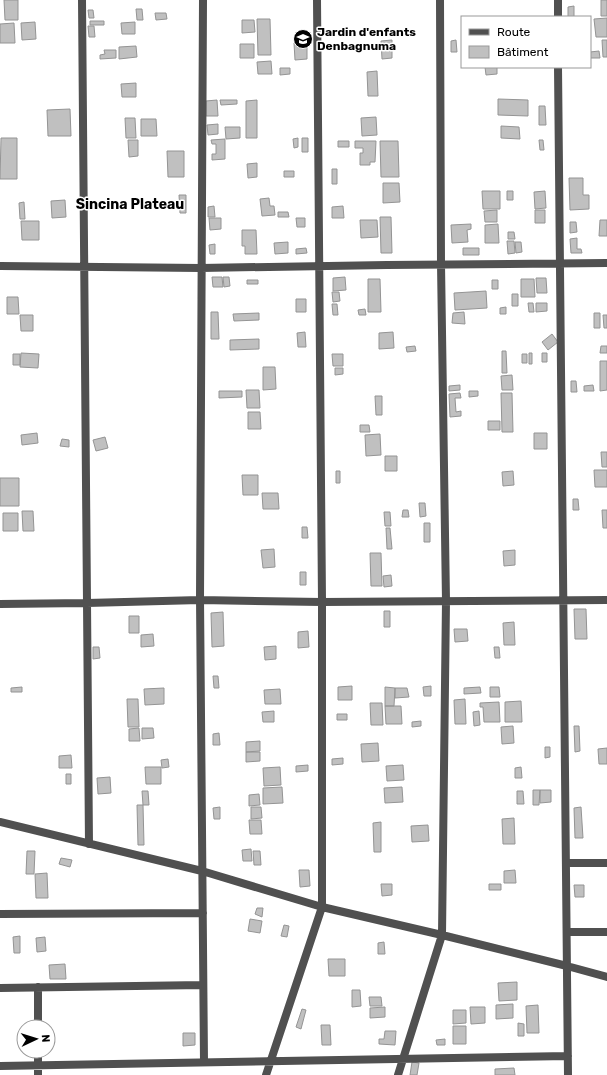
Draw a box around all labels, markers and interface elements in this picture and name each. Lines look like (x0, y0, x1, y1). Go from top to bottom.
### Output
legend (461, 16, 591, 68)
place label: Jardin d'enfants Denbagnuma (317, 25, 416, 53)
text: Route (497, 25, 531, 39)
school or university icon: Jardin d'enfants Denbagnuma (292, 28, 314, 50)
text: Bâtiment (497, 45, 549, 59)
district label: Sincina Plateau (76, 196, 184, 213)
north arrow (16, 1019, 56, 1059)
text: N (39, 1034, 52, 1043)

